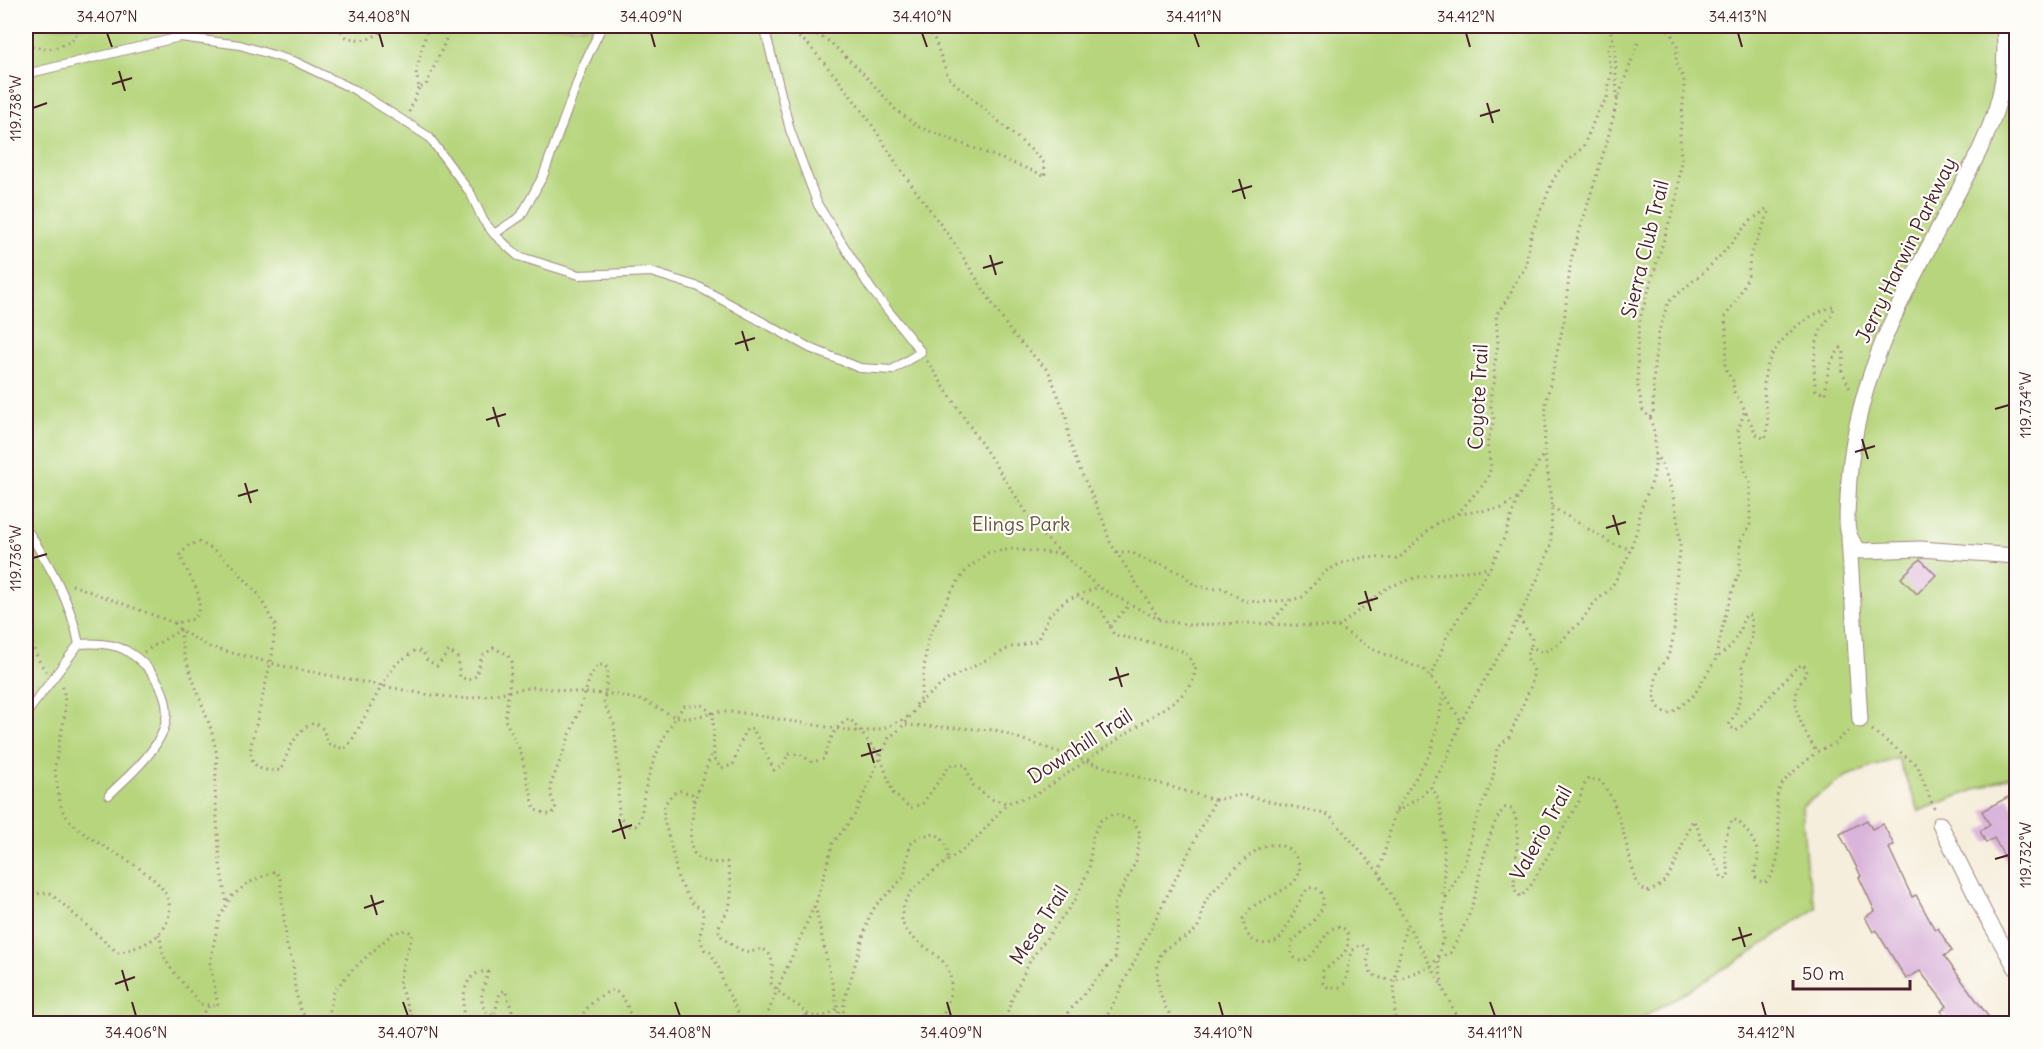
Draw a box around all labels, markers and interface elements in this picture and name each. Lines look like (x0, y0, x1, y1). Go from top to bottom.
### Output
text: 34.407°N (76, 7, 138, 26)
text: 34.408°N (348, 7, 410, 26)
text: 34.409°N (620, 7, 682, 26)
text: 34.410°N (892, 7, 952, 26)
text: 34.411°N (1166, 7, 1222, 26)
text: 34.412°N (1437, 7, 1495, 26)
text: 34.413°N (1709, 7, 1767, 26)
text: 119.738°W (6, 74, 25, 141)
street label: Jerry Harwin Parkway (1850, 153, 1961, 347)
street label: Sierra Club Trail (1615, 177, 1674, 320)
street label: Coyote Trail (1462, 343, 1493, 451)
text: 119.734°W (2016, 371, 2035, 438)
park label: Elings Park (972, 511, 1070, 536)
text: 119.736°W (6, 524, 25, 591)
street label: Downhill Trail (1023, 702, 1137, 789)
street label: Valerio Trail (1504, 781, 1577, 884)
text: 119.732°W (2016, 822, 2035, 888)
street label: Mesa Trail (1004, 880, 1073, 969)
scale bar (1793, 953, 1910, 991)
text: 50 m (1802, 962, 1844, 985)
text: 34.406°N (105, 1023, 167, 1042)
text: 34.407°N (377, 1023, 439, 1042)
text: 34.408°N (649, 1023, 711, 1042)
text: 34.409°N (920, 1023, 982, 1042)
text: 34.410°N (1193, 1023, 1253, 1042)
text: 34.411°N (1467, 1023, 1523, 1042)
text: 34.412°N (1737, 1023, 1795, 1042)

